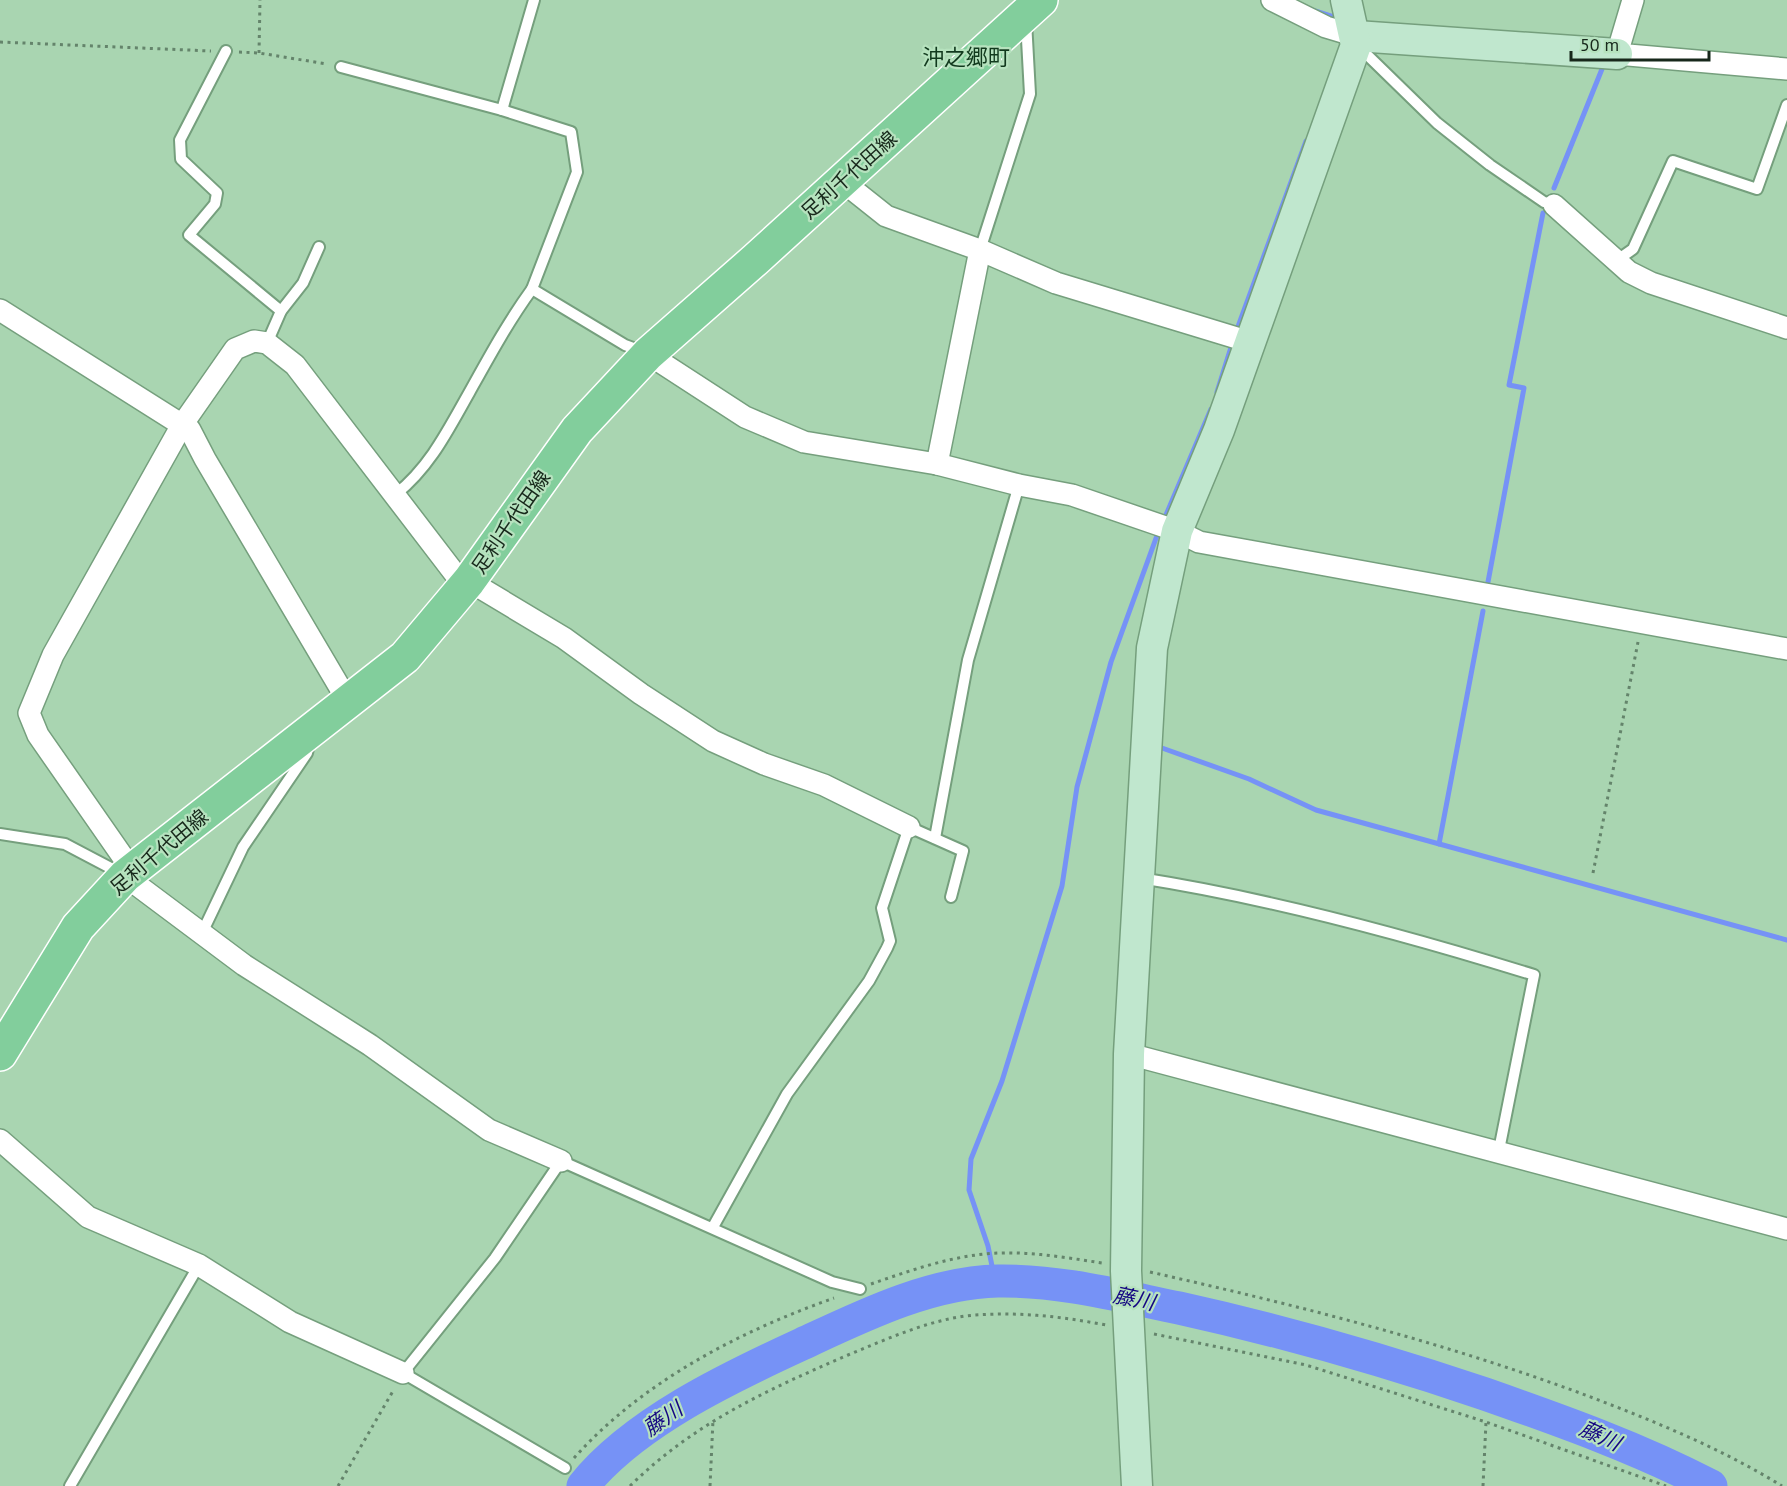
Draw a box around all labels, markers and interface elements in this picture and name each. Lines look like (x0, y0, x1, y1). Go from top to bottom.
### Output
scale bar (1571, 24, 1709, 62)
text: 50 m (1580, 33, 1619, 56)
district label: 沖之郷町 (922, 43, 1010, 71)
street label: 足利千代田線 (796, 125, 902, 225)
street label: 足利千代田線 (466, 465, 556, 579)
street label: 足利千代田線 (105, 803, 213, 901)
water label: 藤川 (1111, 1281, 1159, 1316)
water label: 藤川 (638, 1394, 689, 1442)
water label: 藤川 (1576, 1415, 1627, 1457)

